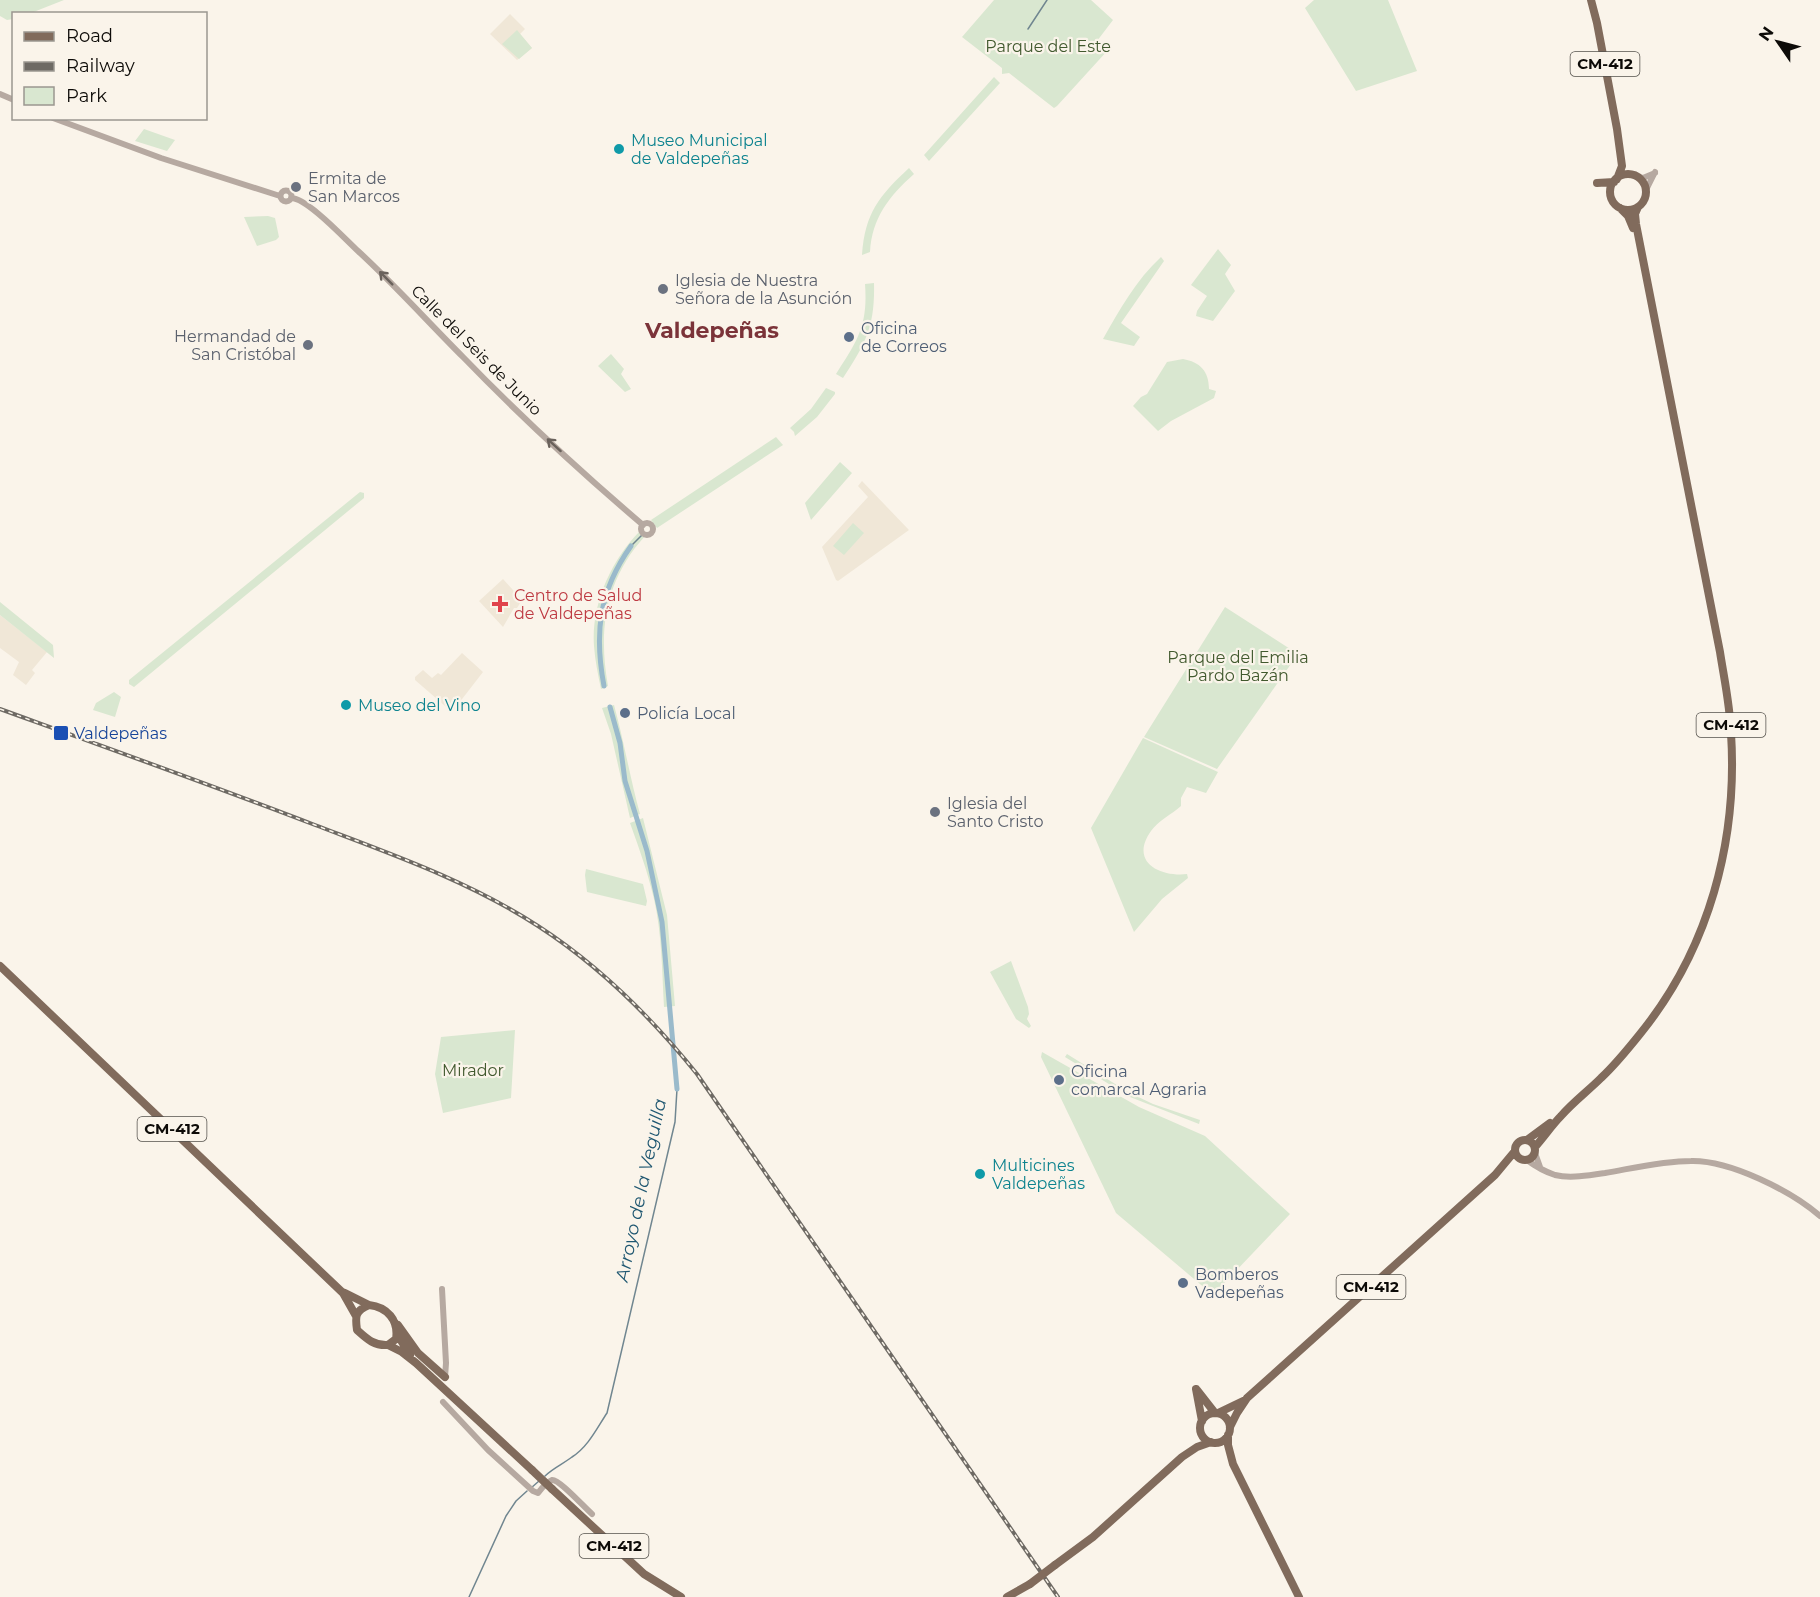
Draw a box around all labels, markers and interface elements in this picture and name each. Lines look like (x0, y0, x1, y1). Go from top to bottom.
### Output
legend (12, 12, 207, 120)
north arrow (1748, 12, 1808, 72)
text: N (1755, 23, 1778, 44)
text: Road (66, 25, 113, 47)
park label: Parque del Este (985, 37, 1111, 56)
road number: CM-412 (1570, 52, 1640, 76)
text: Railway (66, 55, 135, 77)
text: Park (66, 85, 107, 107)
place label: Museo Municipal de Valdepeñas (631, 131, 768, 168)
marker: Museo Municipal de Valdepeñas (612, 142, 626, 156)
place label: Ermita de San Marcos (308, 169, 400, 206)
marker: Ermita de San Marcos (289, 180, 303, 194)
one-way arrow (379, 271, 393, 286)
place label: Iglesia de Nuestra Señora de la Asunción (675, 271, 852, 308)
street label: Calle del Seis de Junio (407, 281, 546, 420)
marker: Iglesia de Nuestra Señora de la Asunción (656, 282, 670, 296)
district label: Valdepeñas (644, 317, 779, 344)
place label: Oficina de Correos (861, 319, 947, 356)
place label: Hermandad de San Cristóbal (174, 327, 296, 364)
marker: Oficina de Correos (842, 330, 856, 344)
marker: Hermandad de San Cristóbal (301, 338, 315, 352)
one-way arrow (547, 438, 562, 452)
place label: Centro de Salud de Valdepeñas (514, 586, 642, 623)
marker: Centro de Salud de Valdepeñas (491, 595, 509, 613)
park label: Parque del Emilia Pardo Bazán (1167, 648, 1309, 685)
place label: Museo del Vino (358, 696, 481, 715)
marker: Museo del Vino (339, 698, 353, 712)
place label: Policía Local (637, 704, 736, 723)
marker: Policía Local (618, 706, 632, 720)
road number: CM-412 (1696, 713, 1766, 737)
marker: Valdepeñas (52, 724, 70, 742)
place label: Valdepeñas (74, 724, 167, 743)
place label: Iglesia del Santo Cristo (947, 794, 1044, 831)
marker: Iglesia del Santo Cristo (928, 805, 942, 819)
park label: Mirador (442, 1061, 504, 1080)
place label: Oficina comarcal Agraria (1071, 1062, 1207, 1099)
marker: Oficina comarcal Agraria (1052, 1073, 1066, 1087)
water label: Arroyo de la Veguilla (611, 1096, 671, 1285)
road number: CM-412 (138, 1117, 207, 1141)
place label: Multicines Valdepeñas (992, 1156, 1085, 1193)
marker: Multicines Valdepeñas (973, 1167, 987, 1181)
place label: Bomberos Vadepeñas (1195, 1265, 1284, 1302)
road number: CM-412 (1336, 1275, 1406, 1299)
marker: Bomberos Vadepeñas (1176, 1276, 1190, 1290)
road number: CM-412 (580, 1534, 648, 1558)

